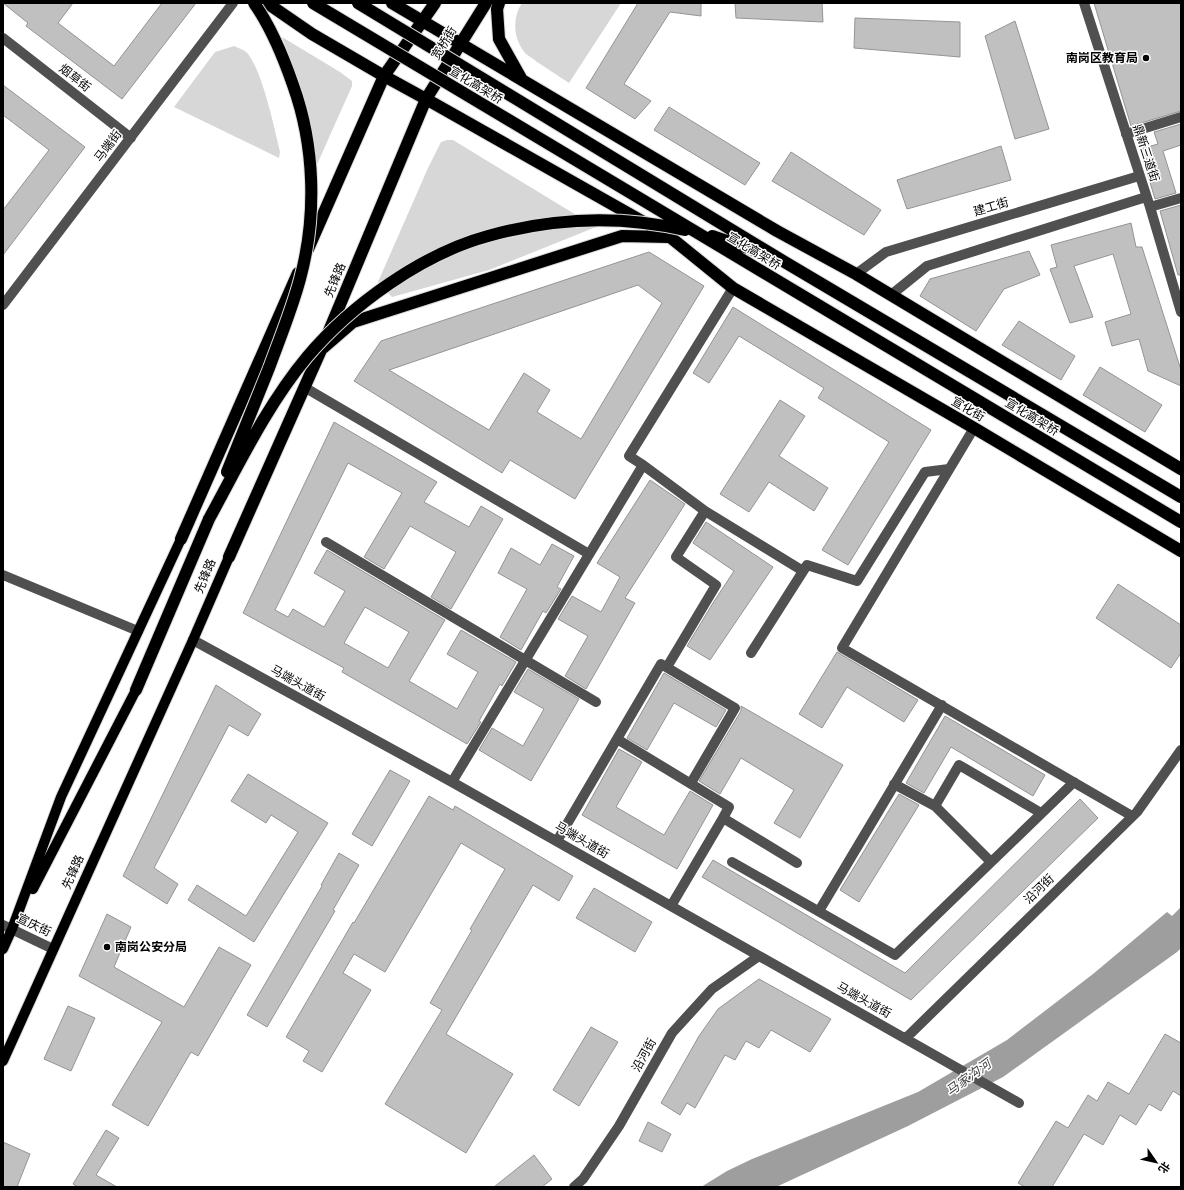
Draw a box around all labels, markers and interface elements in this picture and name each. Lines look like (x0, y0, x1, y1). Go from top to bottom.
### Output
street label: 宽桥街 (429, 24, 460, 63)
place label: 南岗区教育局 (1066, 51, 1138, 66)
marker: 南岗区教育局 (1141, 53, 1151, 63)
street label: 烟草街 (56, 61, 93, 95)
street label: 宣化高架桥 (446, 64, 505, 107)
street label: 鼎新三道街 (1129, 122, 1162, 184)
street label: 马端街 (92, 127, 125, 165)
street label: 建工街 (972, 195, 1011, 220)
street label: 宣化高架桥 (724, 230, 783, 273)
street label: 先锋路 (322, 261, 349, 300)
street label: 宣化街 (948, 394, 987, 425)
street label: 宣化高架桥 (1002, 396, 1061, 439)
street label: 先锋路 (192, 557, 219, 596)
street label: 马端头道街 (268, 662, 328, 705)
street label: 马端头道街 (552, 819, 611, 862)
street label: 先锋路 (59, 853, 88, 892)
street label: 沿河街 (1021, 871, 1058, 907)
street label: 宣庆街 (14, 911, 53, 940)
place label: 南岗公安分局 (115, 940, 187, 955)
marker: 南岗公安分局 (102, 942, 112, 952)
street label: 马端头道街 (834, 979, 894, 1022)
street label: 沿河街 (629, 1036, 660, 1075)
water label: 马家沟河 (943, 1054, 997, 1100)
north arrow (1136, 1142, 1176, 1182)
text: 北 (1155, 1159, 1172, 1176)

